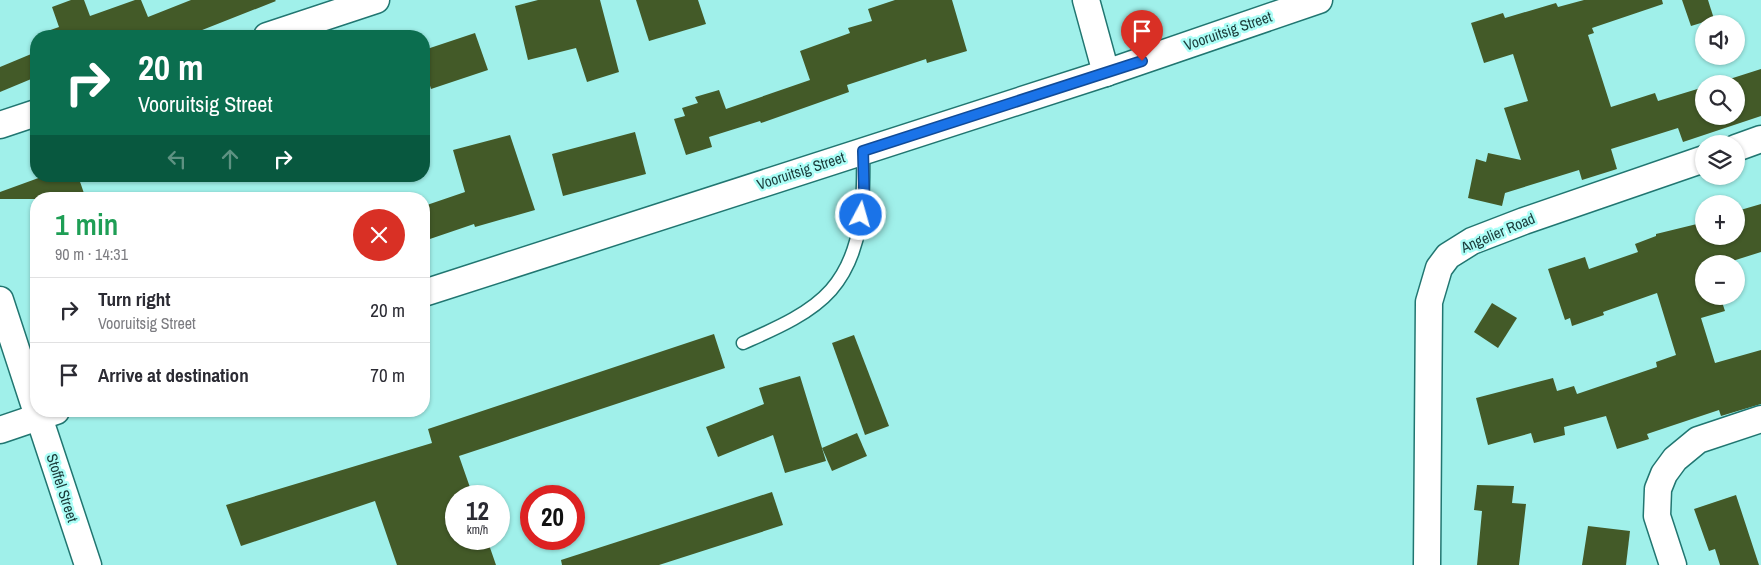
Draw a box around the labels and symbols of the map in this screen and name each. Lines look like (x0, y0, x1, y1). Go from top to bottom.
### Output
street label: Vooruitsig Street (1181, 5, 1275, 55)
pin (1121, 10, 1163, 61)
street label: Vooruitsig Street (754, 146, 848, 195)
position arrow (834, 188, 886, 240)
street label: Angelier Road (1457, 208, 1538, 258)
street label: Stoffel Street (42, 451, 84, 525)
speed limit sign: 20 (520, 485, 585, 550)

